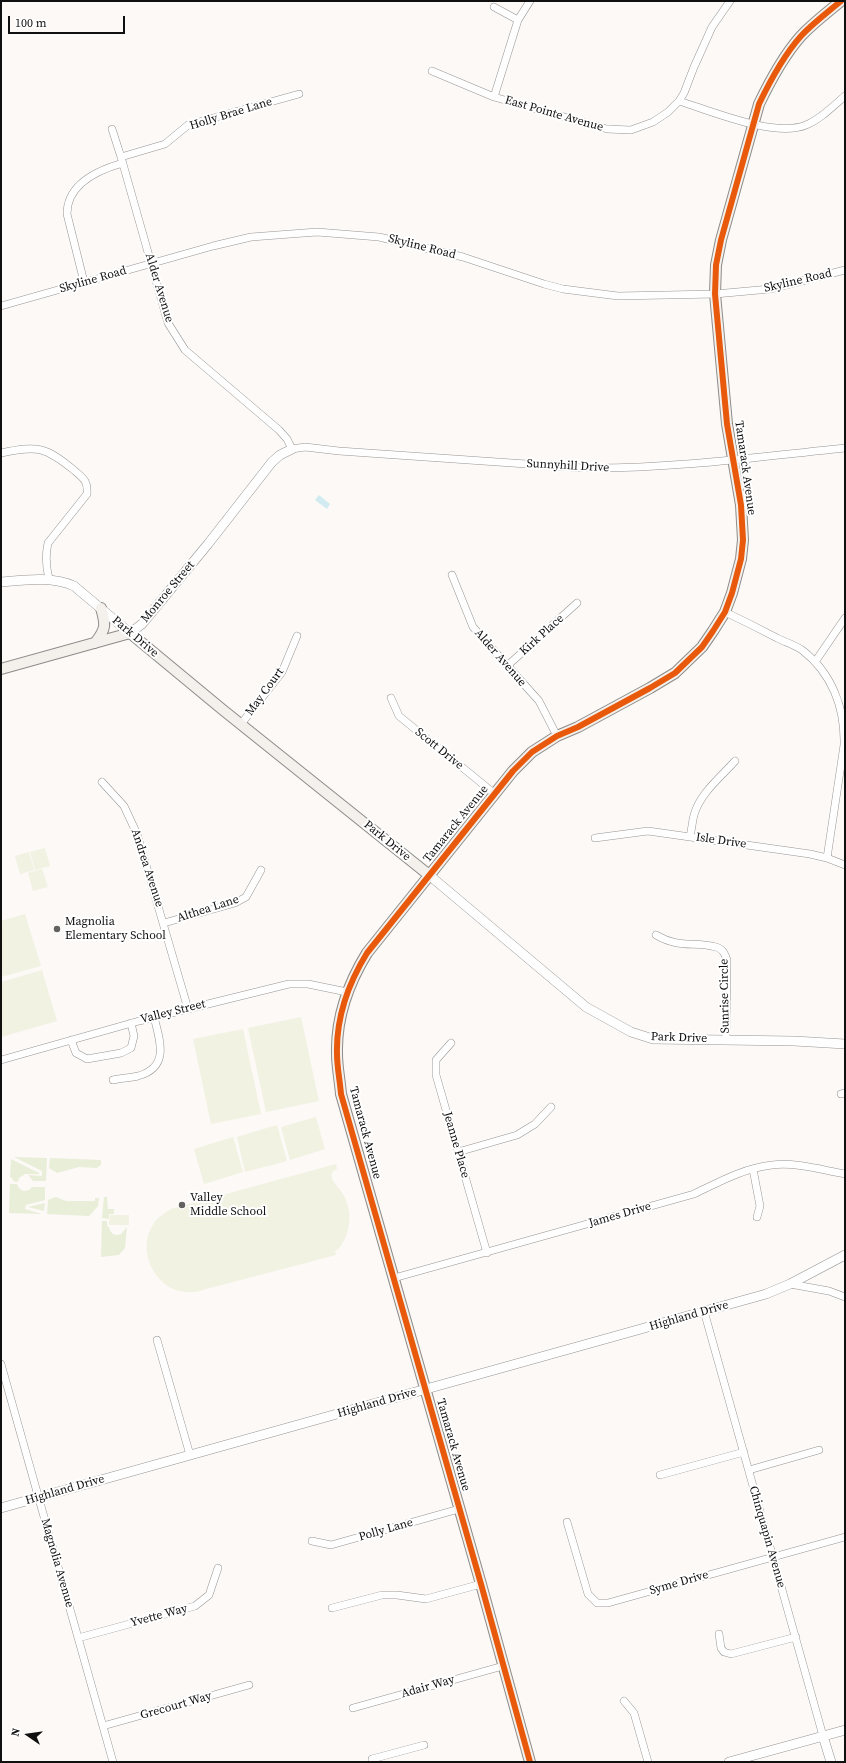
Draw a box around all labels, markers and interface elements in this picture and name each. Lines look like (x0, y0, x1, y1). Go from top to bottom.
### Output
scale bar (10, 8, 127, 34)
text: 100 m (15, 15, 47, 31)
street label: East Pointe Avenue (503, 93, 605, 135)
street label: Holly Brae Lane (188, 95, 274, 133)
street label: Skyline Road (387, 232, 457, 262)
street label: Alder Avenue (142, 252, 176, 324)
street label: Skyline Road (58, 264, 128, 296)
street label: Skyline Road (763, 266, 833, 296)
street label: Tamarack Avenue (731, 420, 759, 516)
street label: Sunnyhill Drive (526, 457, 610, 475)
street label: Monroe Street (138, 558, 198, 626)
street label: Kirk Place (517, 611, 567, 659)
street label: Park Drive (109, 613, 161, 661)
street label: Alder Avenue (471, 626, 529, 690)
street label: May Court (243, 665, 287, 719)
street label: Scott Drive (412, 725, 466, 773)
street label: Tamarack Avenue (420, 782, 492, 866)
street label: Park Drive (361, 818, 413, 864)
street label: Andrea Avenue (128, 827, 166, 909)
street label: Isle Drive (695, 830, 747, 852)
street label: Althea Lane (175, 892, 241, 926)
place label: Magnolia Elementary School (65, 915, 166, 943)
marker: Magnolia Elementary School (52, 924, 62, 934)
street label: Sunrise Circle (717, 959, 733, 1033)
street label: Valley Street (139, 997, 207, 1027)
street label: Park Drive (651, 1030, 707, 1046)
street label: Tamarack Avenue (346, 1085, 384, 1181)
street label: Jeanne Place (440, 1110, 472, 1180)
place label: Valley Middle School (190, 1191, 266, 1219)
street label: James Drive (587, 1199, 653, 1231)
marker: Valley Middle School (177, 1200, 187, 1210)
street label: Highland Drive (648, 1298, 730, 1334)
street label: Highland Drive (336, 1385, 418, 1421)
street label: Tamarack Avenue (433, 1397, 473, 1493)
street label: Highland Drive (24, 1472, 106, 1508)
street label: Chinquapin Avenue (746, 1484, 788, 1590)
street label: Polly Lane (357, 1515, 415, 1545)
street label: Magnolia Avenue (37, 1517, 77, 1609)
street label: Syme Drive (648, 1568, 710, 1598)
street label: Yvette Way (129, 1601, 189, 1631)
street label: Adair Way (400, 1673, 456, 1701)
street label: Grecourt Way (139, 1689, 213, 1723)
north arrow (8, 1715, 48, 1755)
text: N (8, 1727, 24, 1738)

